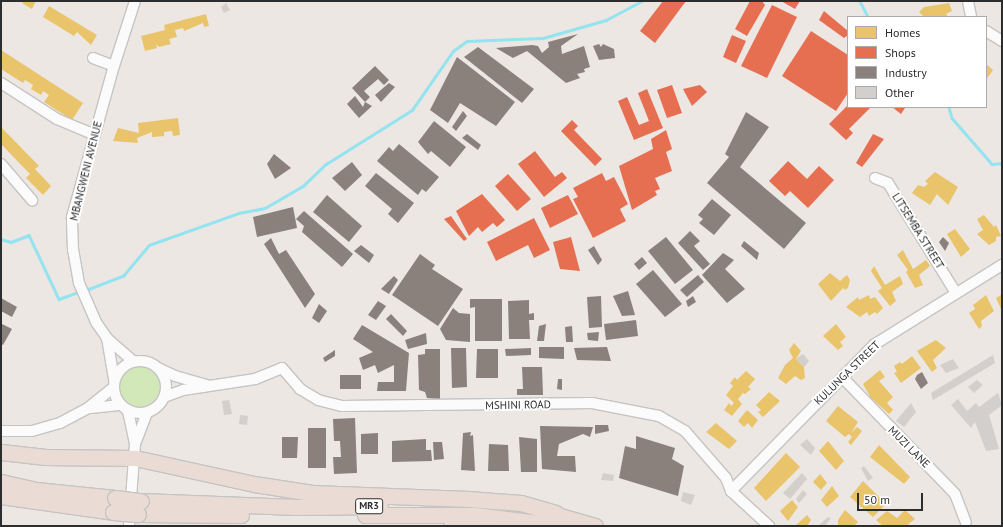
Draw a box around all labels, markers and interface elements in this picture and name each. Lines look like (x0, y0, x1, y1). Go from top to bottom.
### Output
legend (847, 16, 987, 108)
text: Homes (885, 25, 920, 40)
text: Shops (885, 45, 916, 60)
text: Industry (885, 65, 927, 80)
text: Other (885, 85, 914, 100)
street label: MBANGWENI AVENUE (67, 120, 105, 222)
street label: LITSEMBA STREET (889, 190, 947, 272)
street label: KULUNGA STREET (811, 338, 883, 408)
street label: MSHINI ROAD (485, 398, 551, 412)
street label: MUZI LANE (885, 423, 933, 471)
scale bar (859, 485, 925, 511)
text: 50 m (864, 492, 890, 507)
road number: MR3 (355, 498, 383, 514)

